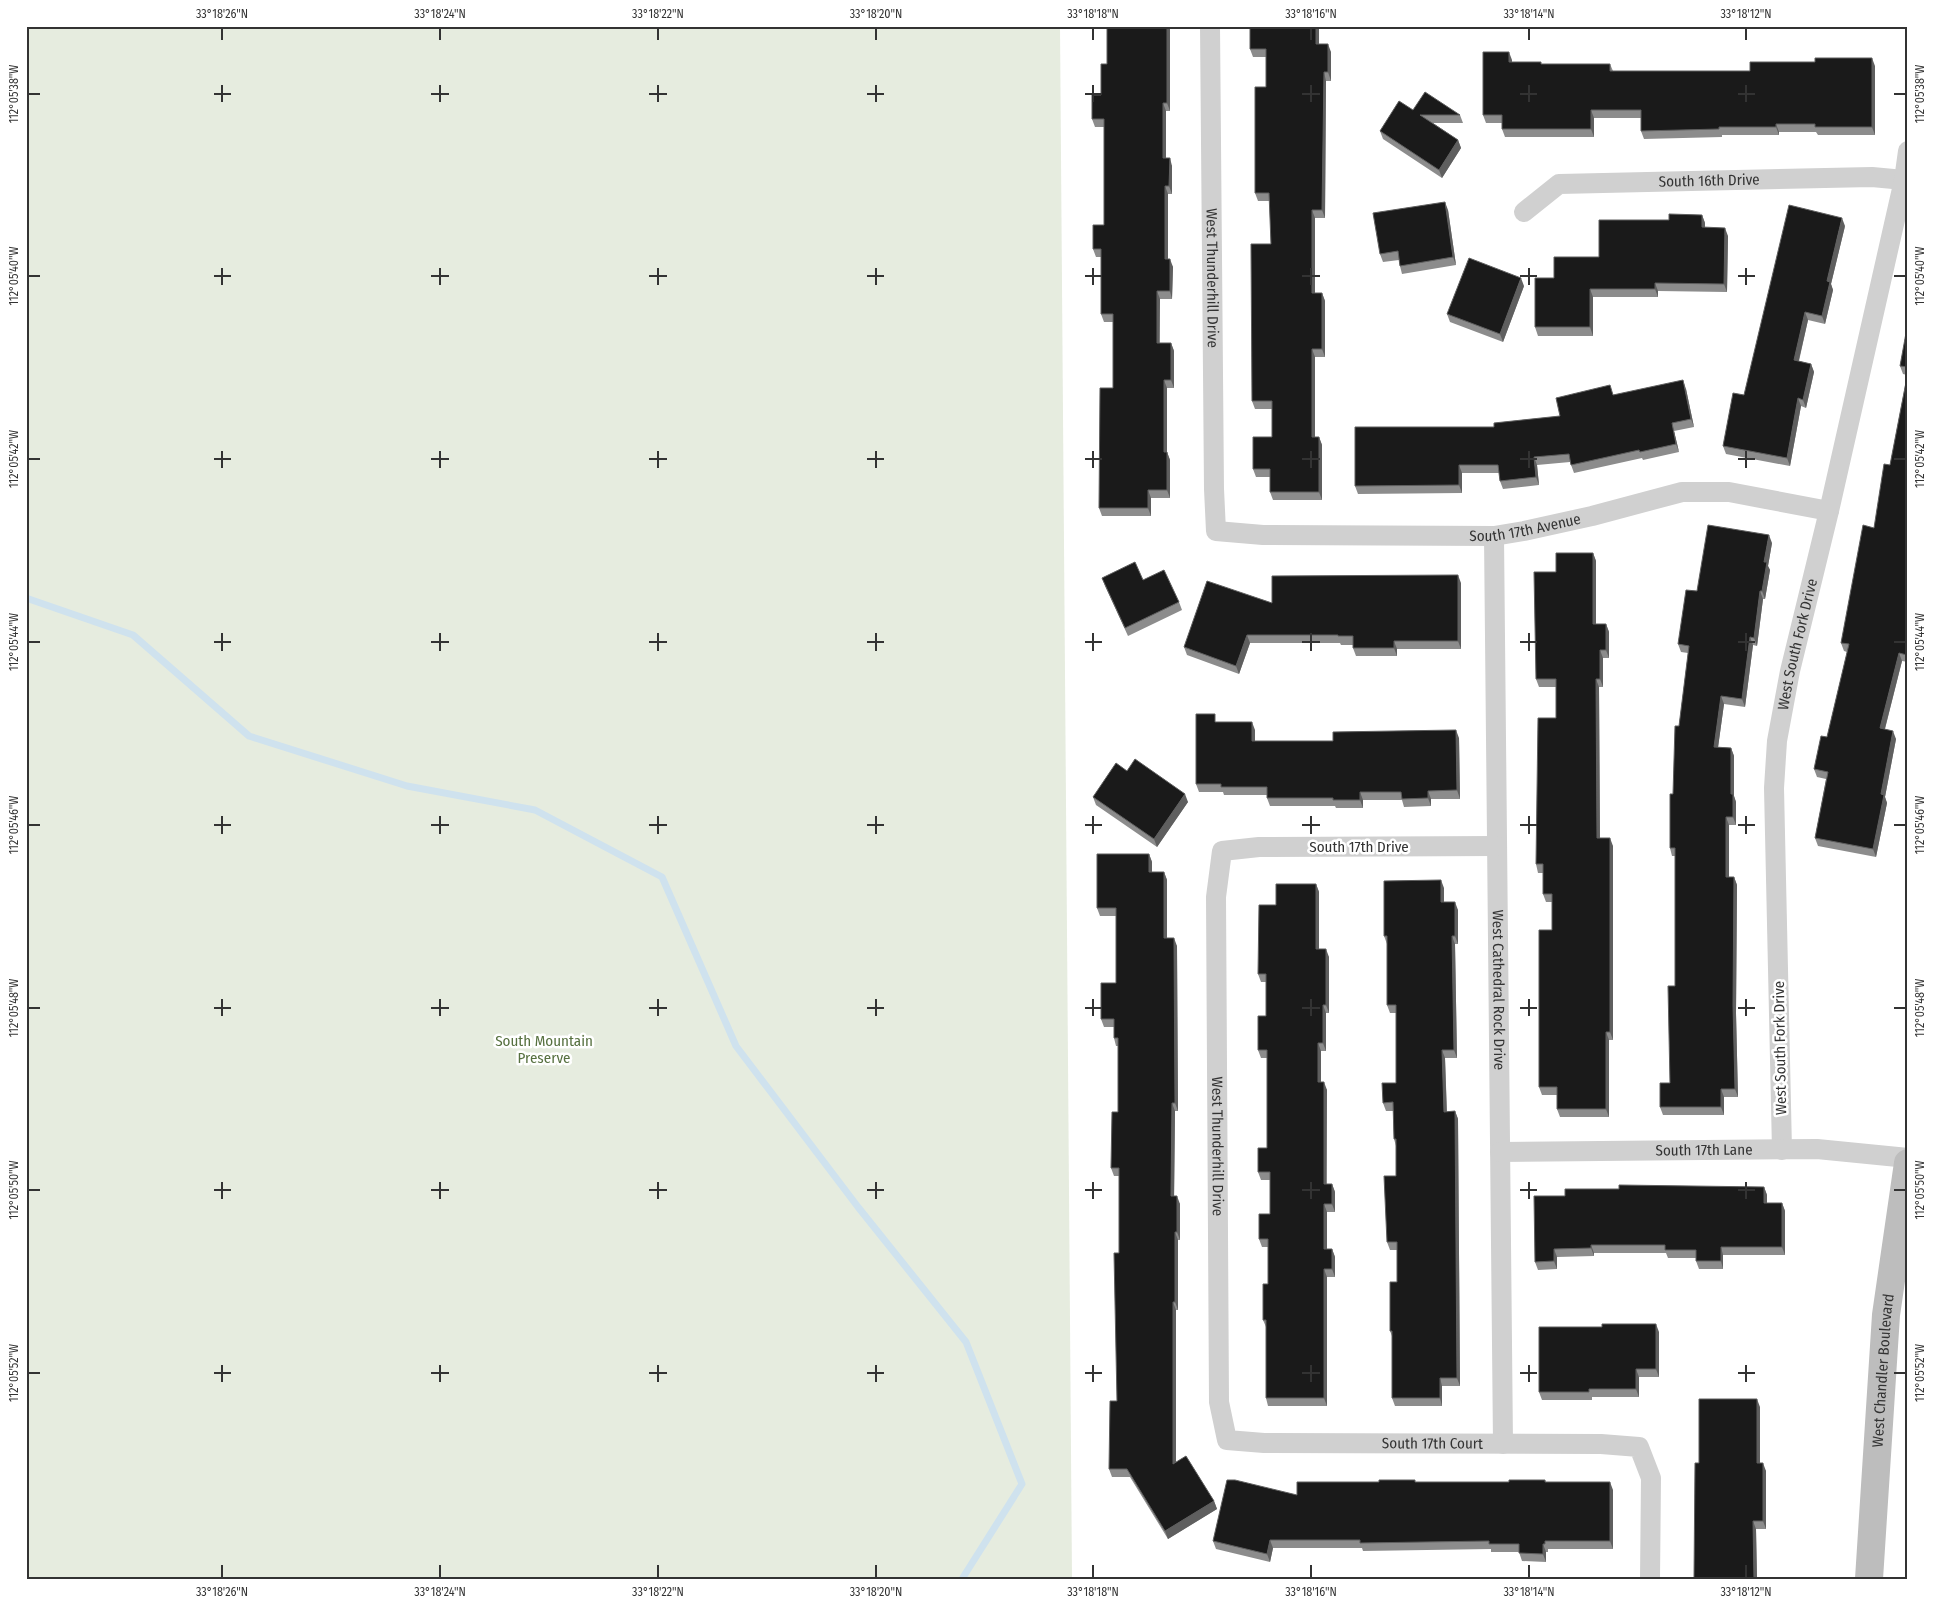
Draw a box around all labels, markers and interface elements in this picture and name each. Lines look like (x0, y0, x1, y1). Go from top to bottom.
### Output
text: 33°18'26"N (196, 7, 248, 21)
text: 33°18'24"N (414, 7, 466, 21)
text: 33°18'22"N (632, 7, 684, 21)
text: 33°18'20"N (850, 7, 902, 21)
text: 33°18'18"N (1067, 7, 1119, 21)
text: 33°18'16"N (1285, 7, 1337, 21)
text: 33°18'14"N (1503, 7, 1555, 21)
text: 33°18'12"N (1720, 7, 1772, 21)
text: 112°05'38"W (7, 65, 21, 123)
text: 112°05'38"W (1913, 65, 1927, 123)
street label: South 16th Drive (1658, 171, 1760, 191)
street label: West Thunderhill Drive (1203, 208, 1222, 348)
text: 112°05'40"W (7, 247, 21, 305)
text: 112°05'40"W (1913, 247, 1927, 305)
text: 112°05'42"W (7, 430, 21, 488)
text: 112°05'42"W (1913, 430, 1927, 488)
street label: South 17th Avenue (1469, 510, 1582, 545)
street label: West South Fork Drive (1774, 577, 1821, 712)
text: 112°05'44"W (7, 613, 21, 671)
text: 112°05'44"W (1913, 613, 1927, 671)
text: 112°05'46"W (7, 796, 21, 854)
text: 112°05'46"W (1913, 796, 1927, 854)
street label: South 17th Drive (1309, 838, 1409, 856)
street label: West Cathedral Rock Drive (1489, 910, 1508, 1070)
text: 112°05'48"W (7, 979, 21, 1037)
text: 112°05'48"W (1913, 979, 1927, 1037)
street label: West South Fork Drive (1770, 981, 1790, 1115)
park label: South Mountain Preserve (495, 1032, 593, 1067)
street label: West Thunderhill Drive (1208, 1077, 1227, 1216)
street label: South 17th Lane (1655, 1141, 1753, 1160)
text: 112°05'50"W (7, 1160, 21, 1220)
text: 112°05'50"W (1913, 1160, 1927, 1220)
street label: West Chandler Boulevard (1868, 1292, 1898, 1448)
text: 112°05'52"W (7, 1344, 21, 1402)
text: 112°05'52"W (1913, 1344, 1927, 1402)
street label: South 17th Court (1382, 1434, 1483, 1453)
text: 33°18'26"N (196, 1585, 248, 1599)
text: 33°18'24"N (414, 1585, 466, 1599)
text: 33°18'22"N (632, 1585, 684, 1599)
text: 33°18'20"N (850, 1585, 902, 1599)
text: 33°18'18"N (1067, 1585, 1119, 1599)
text: 33°18'16"N (1285, 1585, 1337, 1599)
text: 33°18'14"N (1503, 1585, 1555, 1599)
text: 33°18'12"N (1720, 1585, 1772, 1599)

